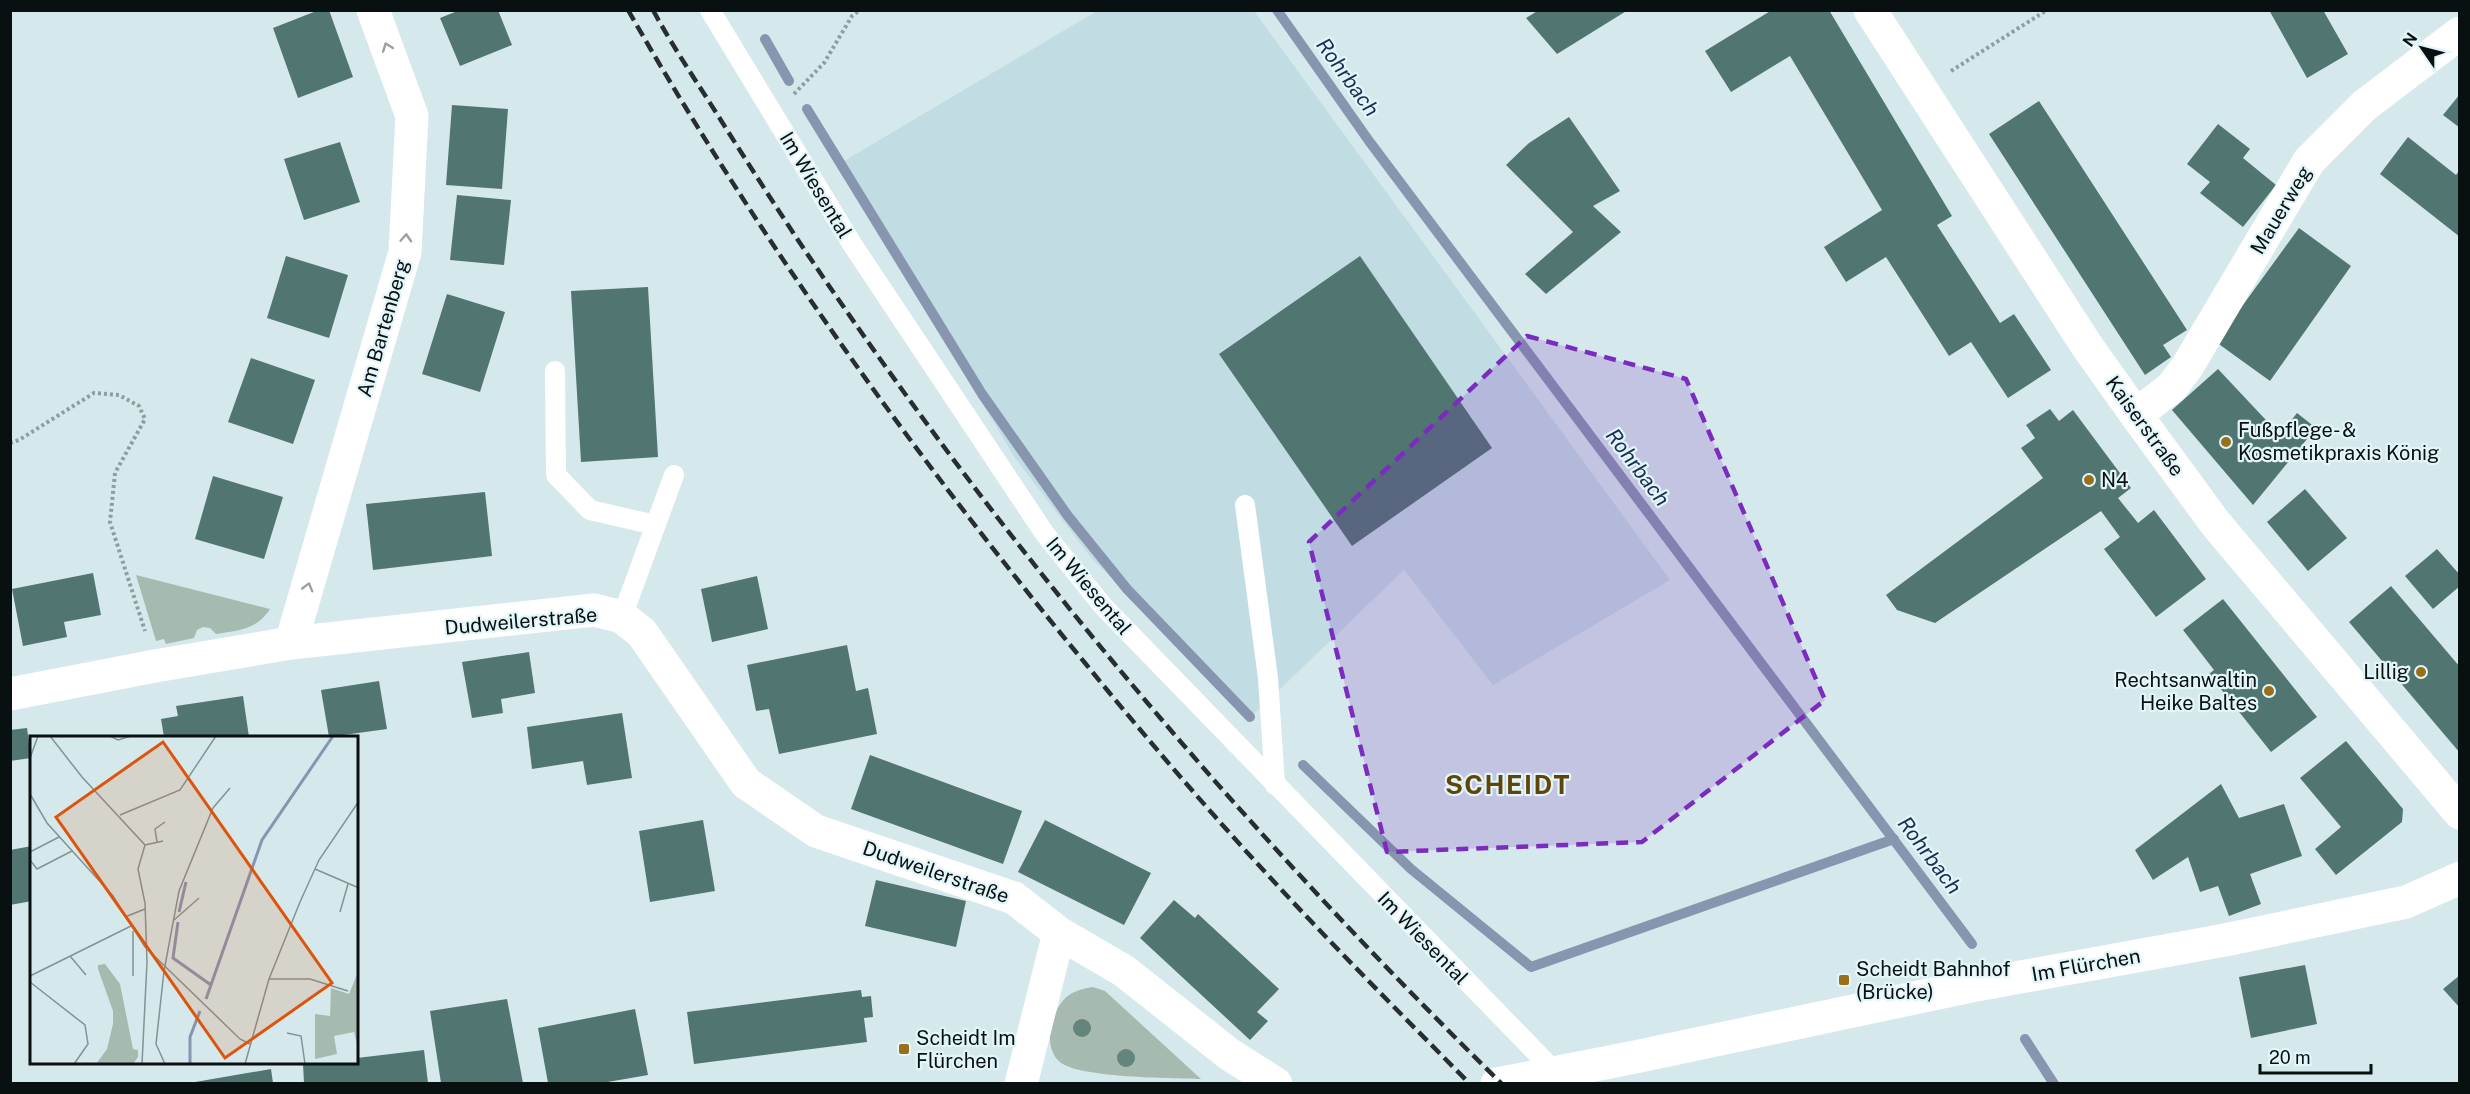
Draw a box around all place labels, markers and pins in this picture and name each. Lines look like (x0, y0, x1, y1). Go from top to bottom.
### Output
place label: Fußpflege- & Kosmetikpraxis König (2238, 418, 2439, 465)
marker: Fußpflege- & Kosmetikpraxis König (2219, 435, 2233, 449)
place label: N4 (2101, 468, 2129, 492)
marker: N4 (2082, 473, 2096, 487)
place label: Lillig (2363, 660, 2409, 684)
marker: Lillig (2414, 665, 2428, 679)
place label: Rechtsanwaltin Heike Baltes (2114, 668, 2257, 715)
marker: Rechtsanwaltin Heike Baltes (2262, 684, 2276, 698)
place label: Scheidt Bahnhof (Brücke) (1856, 957, 2010, 1004)
marker: Scheidt Bahnhof (Brücke) (1837, 973, 1851, 987)
place label: Scheidt Im Flürchen (916, 1026, 1015, 1073)
marker: Scheidt Im Flürchen (897, 1042, 911, 1056)

